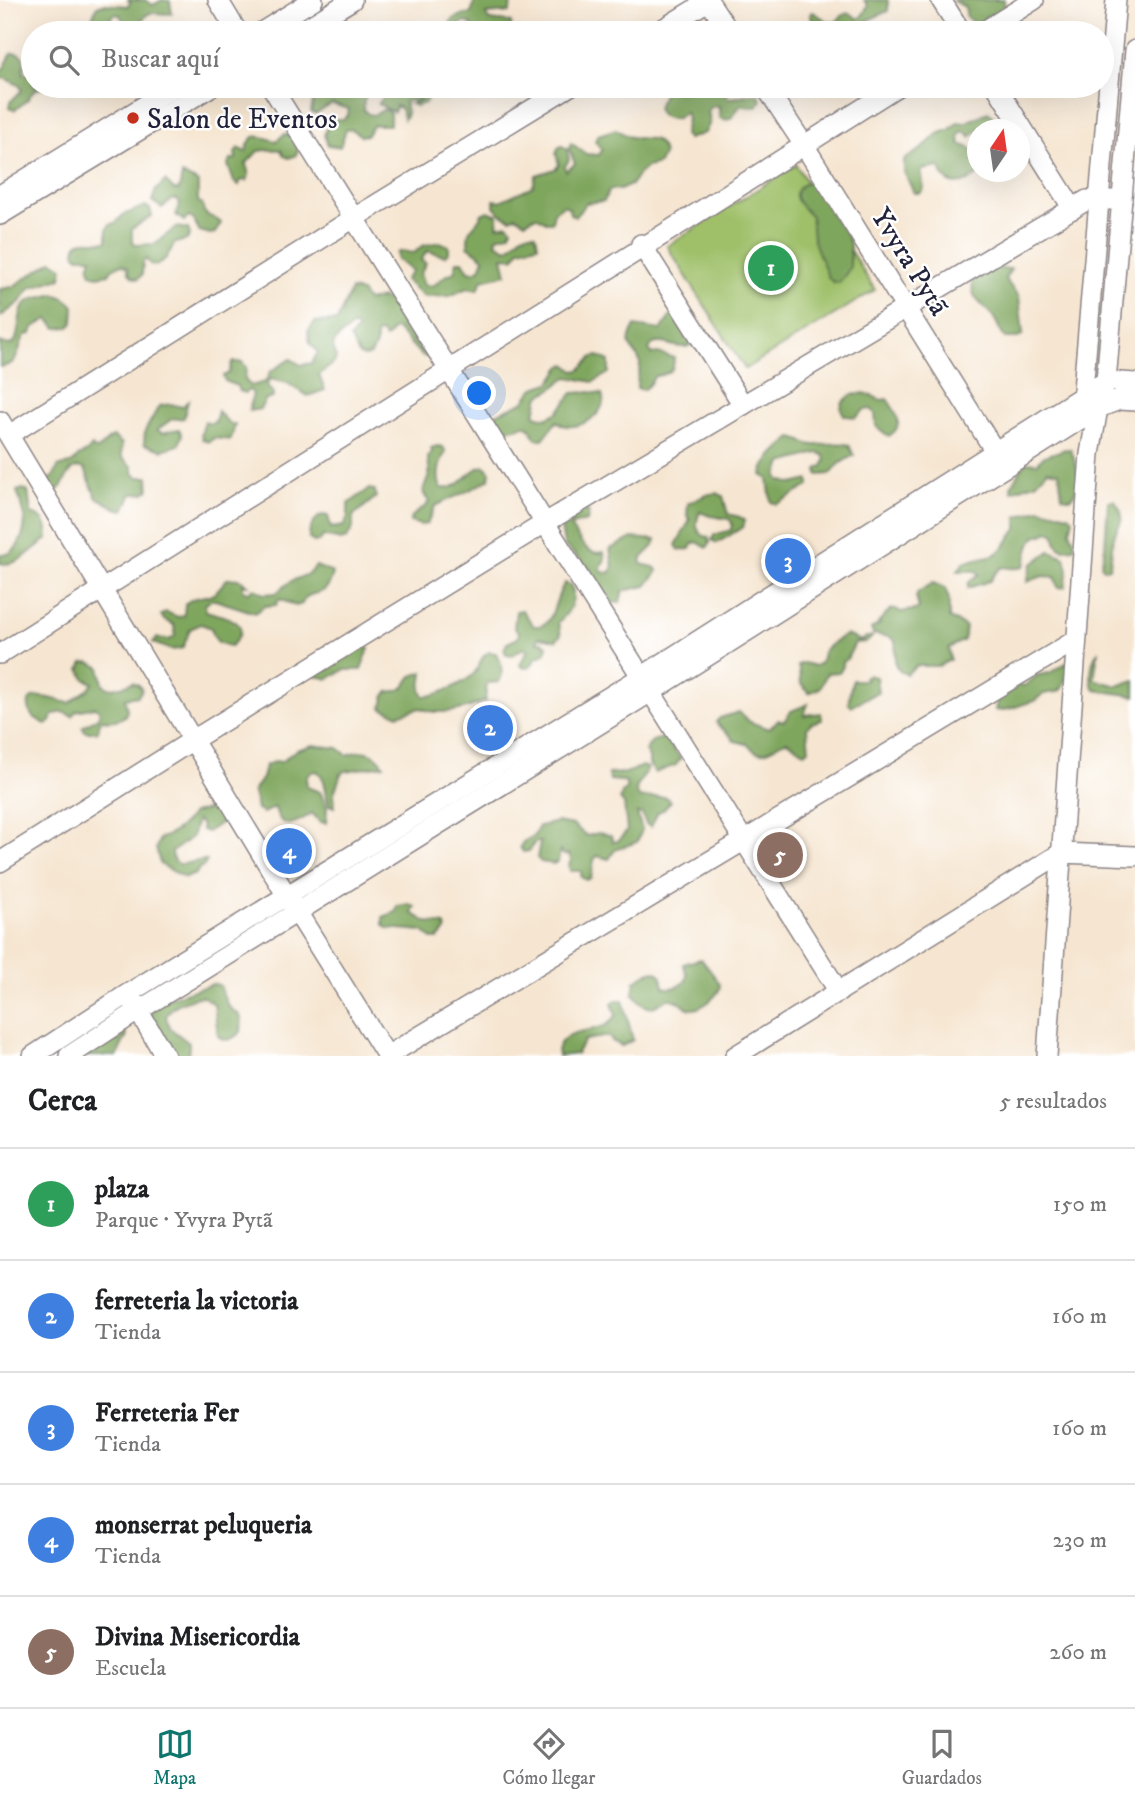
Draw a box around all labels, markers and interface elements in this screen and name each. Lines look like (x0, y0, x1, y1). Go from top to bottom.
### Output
search box (21, 21, 1114, 98)
icon: search (45, 41, 83, 79)
text: Buscar aquí (101, 43, 219, 76)
place label: Salon de Eventos (147, 102, 337, 137)
marker: Salon de Eventos (125, 110, 141, 126)
north arrow (967, 119, 1030, 182)
street label: Yvyra Pytã (863, 202, 956, 322)
pin: 1 (748, 242, 794, 294)
your location (462, 376, 496, 410)
pin: 3 (765, 535, 811, 587)
pin: 2 (467, 702, 513, 754)
pin: 4 (266, 825, 312, 877)
pin: 5 (757, 829, 803, 881)
text: Cerca (28, 1083, 97, 1120)
text: 5 resultados (999, 1087, 1107, 1116)
text: plaza (95, 1173, 149, 1206)
text: 1 (47, 1190, 55, 1219)
text: 150 m (1053, 1190, 1107, 1219)
text: Parque · Yvyra Pytã (95, 1206, 273, 1235)
text: ferreteria la victoria (95, 1285, 298, 1318)
text: 2 (45, 1302, 57, 1331)
text: 160 m (1052, 1302, 1107, 1331)
text: Tienda (95, 1318, 161, 1347)
text: Ferreteria Fer (95, 1397, 239, 1430)
text: 3 (47, 1414, 55, 1443)
text: 160 m (1052, 1414, 1107, 1443)
text: Tienda (95, 1430, 161, 1459)
text: monserrat peluqueria (95, 1509, 312, 1542)
text: 4 (44, 1526, 58, 1555)
text: 230 m (1053, 1526, 1107, 1555)
text: Tienda (95, 1542, 161, 1571)
text: Divina Misericordia (95, 1621, 300, 1654)
text: 5 (45, 1638, 57, 1667)
text: 260 m (1049, 1638, 1107, 1667)
text: Escuela (95, 1654, 166, 1683)
tab: Mapa (153, 1725, 196, 1790)
tab: Cómo llegar (502, 1725, 595, 1790)
tab: Guardados (902, 1725, 982, 1790)

